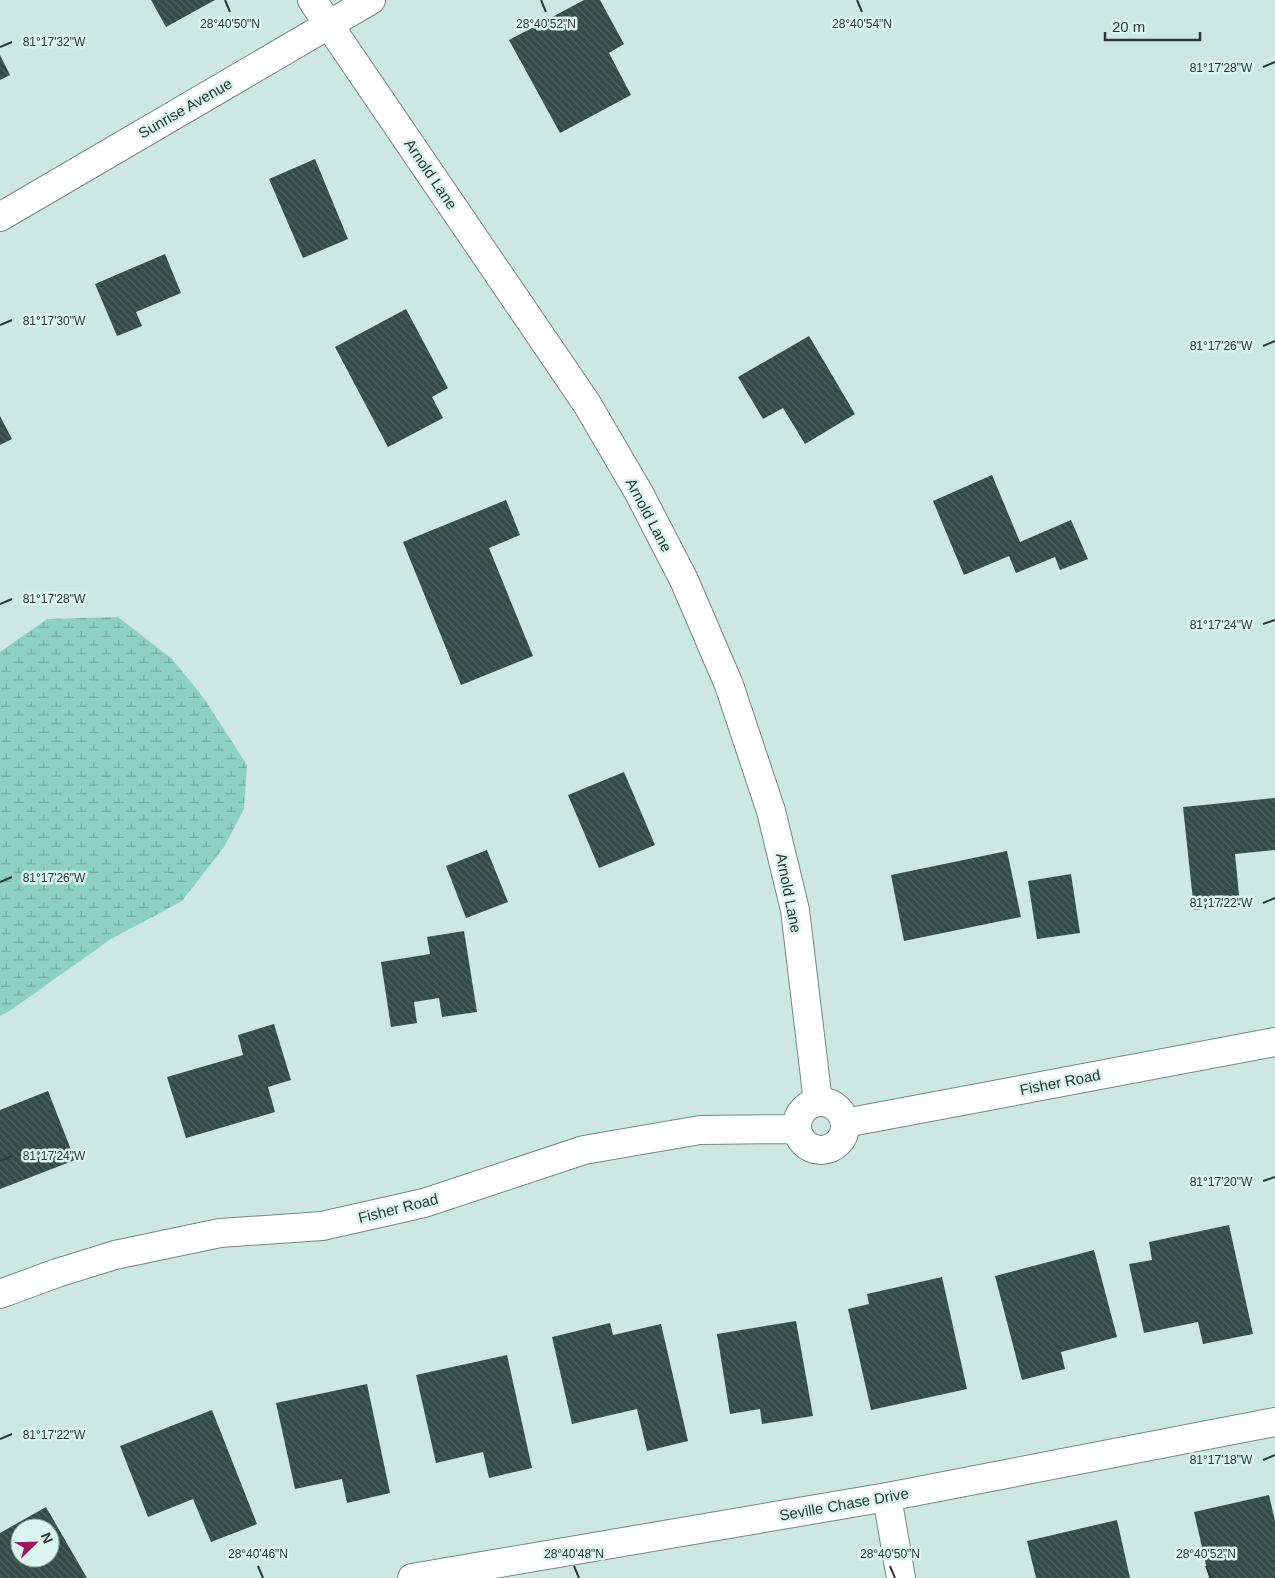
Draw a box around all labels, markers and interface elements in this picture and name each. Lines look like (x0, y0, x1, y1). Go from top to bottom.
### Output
scale bar (1105, 10, 1200, 42)
text: 28°40'50"N (200, 17, 260, 31)
text: 28°40'52"N (516, 17, 576, 31)
text: 28°40'54"N (832, 17, 892, 31)
text: 20 m (1112, 18, 1145, 35)
text: 81°17'32"W (23, 35, 86, 49)
text: 81°17'28"W (1190, 61, 1253, 75)
street label: Sunrise Avenue (135, 74, 235, 142)
street label: Arnold Lane (401, 136, 461, 212)
text: 81°17'30"W (23, 314, 86, 328)
text: 81°17'26"W (1190, 339, 1253, 353)
street label: Arnold Lane (623, 475, 675, 555)
text: 81°17'28"W (23, 592, 86, 606)
text: 81°17'24"W (1190, 618, 1253, 632)
street label: Arnold Lane (773, 852, 805, 934)
text: 81°17'26"W (23, 871, 86, 885)
text: 81°17'22"W (1190, 896, 1253, 910)
street label: Fisher Road (1018, 1066, 1102, 1098)
text: 81°17'24"W (23, 1149, 86, 1163)
text: 81°17'20"W (1190, 1175, 1253, 1189)
street label: Fisher Road (356, 1190, 440, 1226)
text: 81°17'22"W (23, 1428, 86, 1442)
text: 81°17'18"W (1190, 1453, 1253, 1467)
street label: Seville Chase Drive (778, 1484, 910, 1524)
north arrow (10, 1518, 60, 1568)
text: N (38, 1530, 56, 1546)
text: 28°40'46"N (228, 1547, 288, 1561)
text: 28°40'48"N (544, 1547, 604, 1561)
text: 28°40'50"N (860, 1547, 920, 1561)
text: 28°40'52"N (1176, 1547, 1236, 1561)

